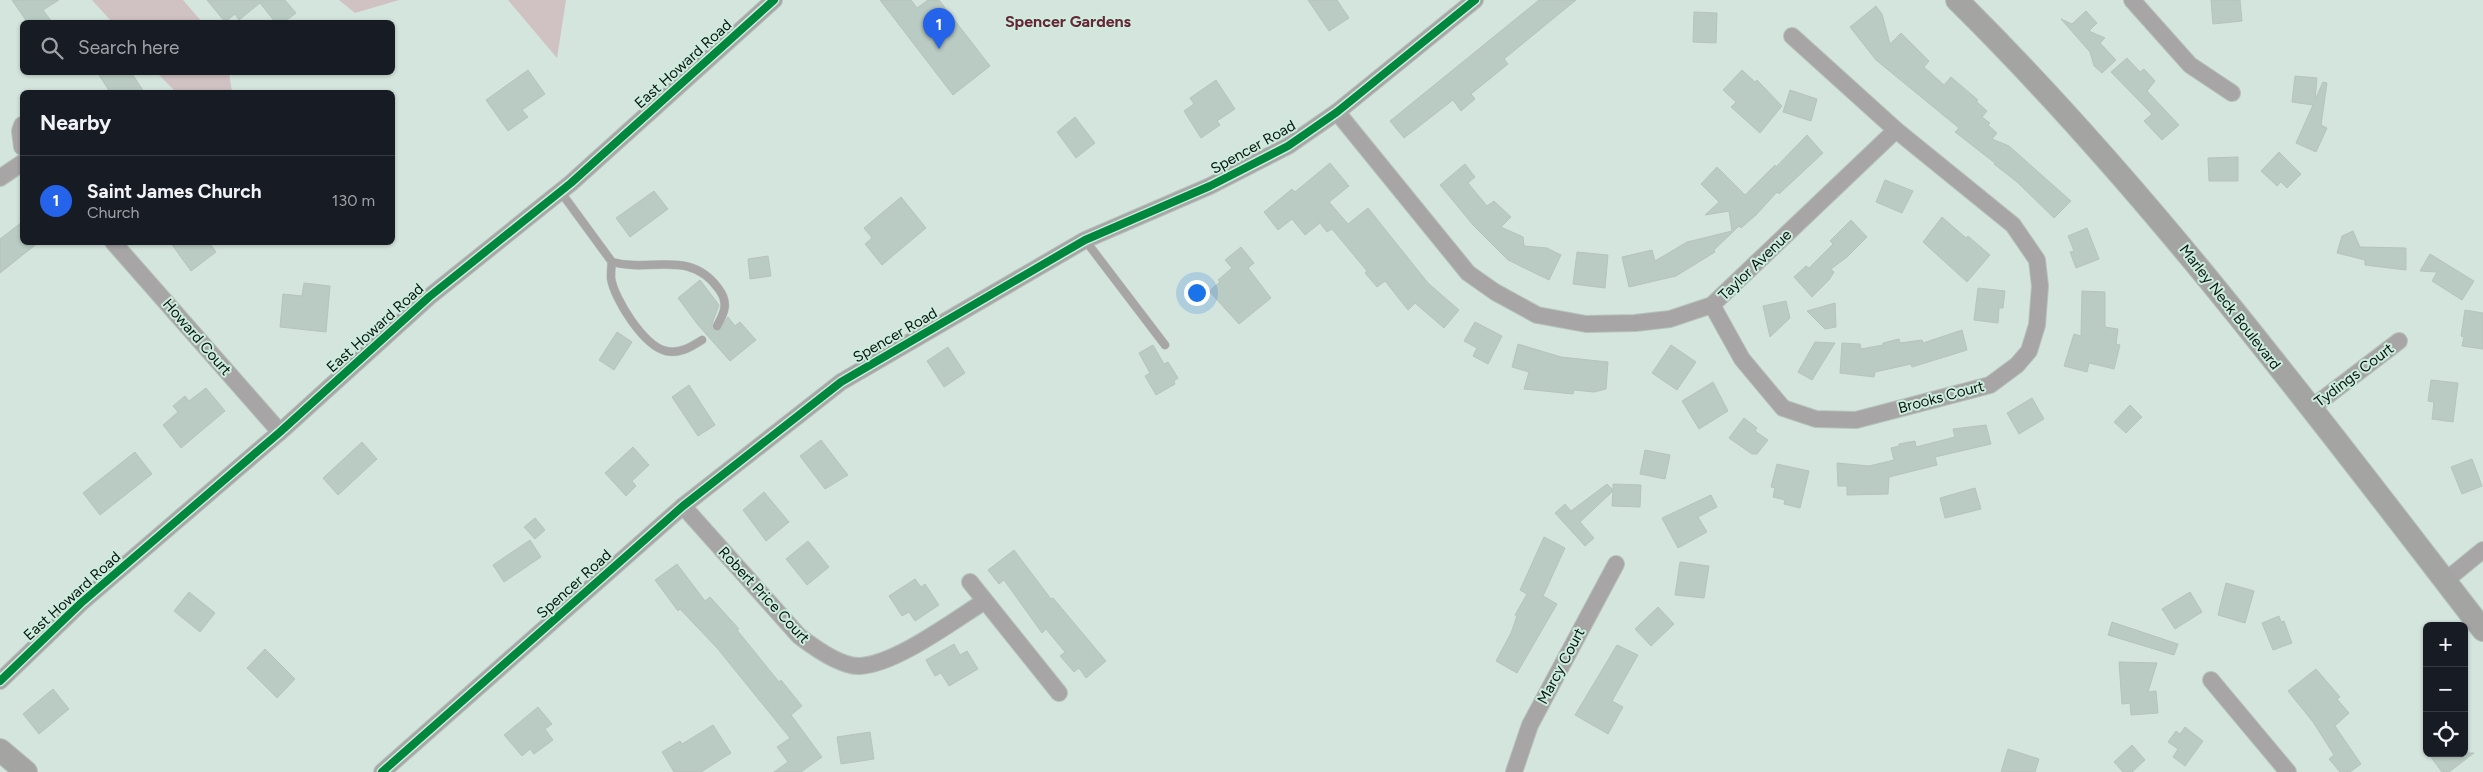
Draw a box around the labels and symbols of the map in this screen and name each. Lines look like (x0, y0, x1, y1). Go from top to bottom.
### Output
pin: 1 (923, 8, 955, 49)
district label: Spencer Gardens (1005, 12, 1132, 31)
street label: East Howard Road (631, 16, 735, 112)
street label: Spencer Road (1207, 116, 1299, 178)
street label: Taylor Avenue (1715, 226, 1795, 304)
street label: Marley Neck Boulevard (2176, 241, 2284, 373)
street label: East Howard Road (323, 280, 427, 376)
your location (1184, 280, 1210, 306)
street label: Howard Court (159, 295, 235, 379)
street label: Spencer Road (850, 304, 940, 366)
street label: Tydings Court (2311, 339, 2397, 411)
street label: Brooks Court (1896, 377, 1986, 417)
street label: Robert Price Court (715, 543, 814, 647)
street label: Spencer Road (533, 546, 615, 622)
street label: East Howard Road (20, 548, 124, 644)
street label: Marcy Court (1533, 625, 1589, 707)

